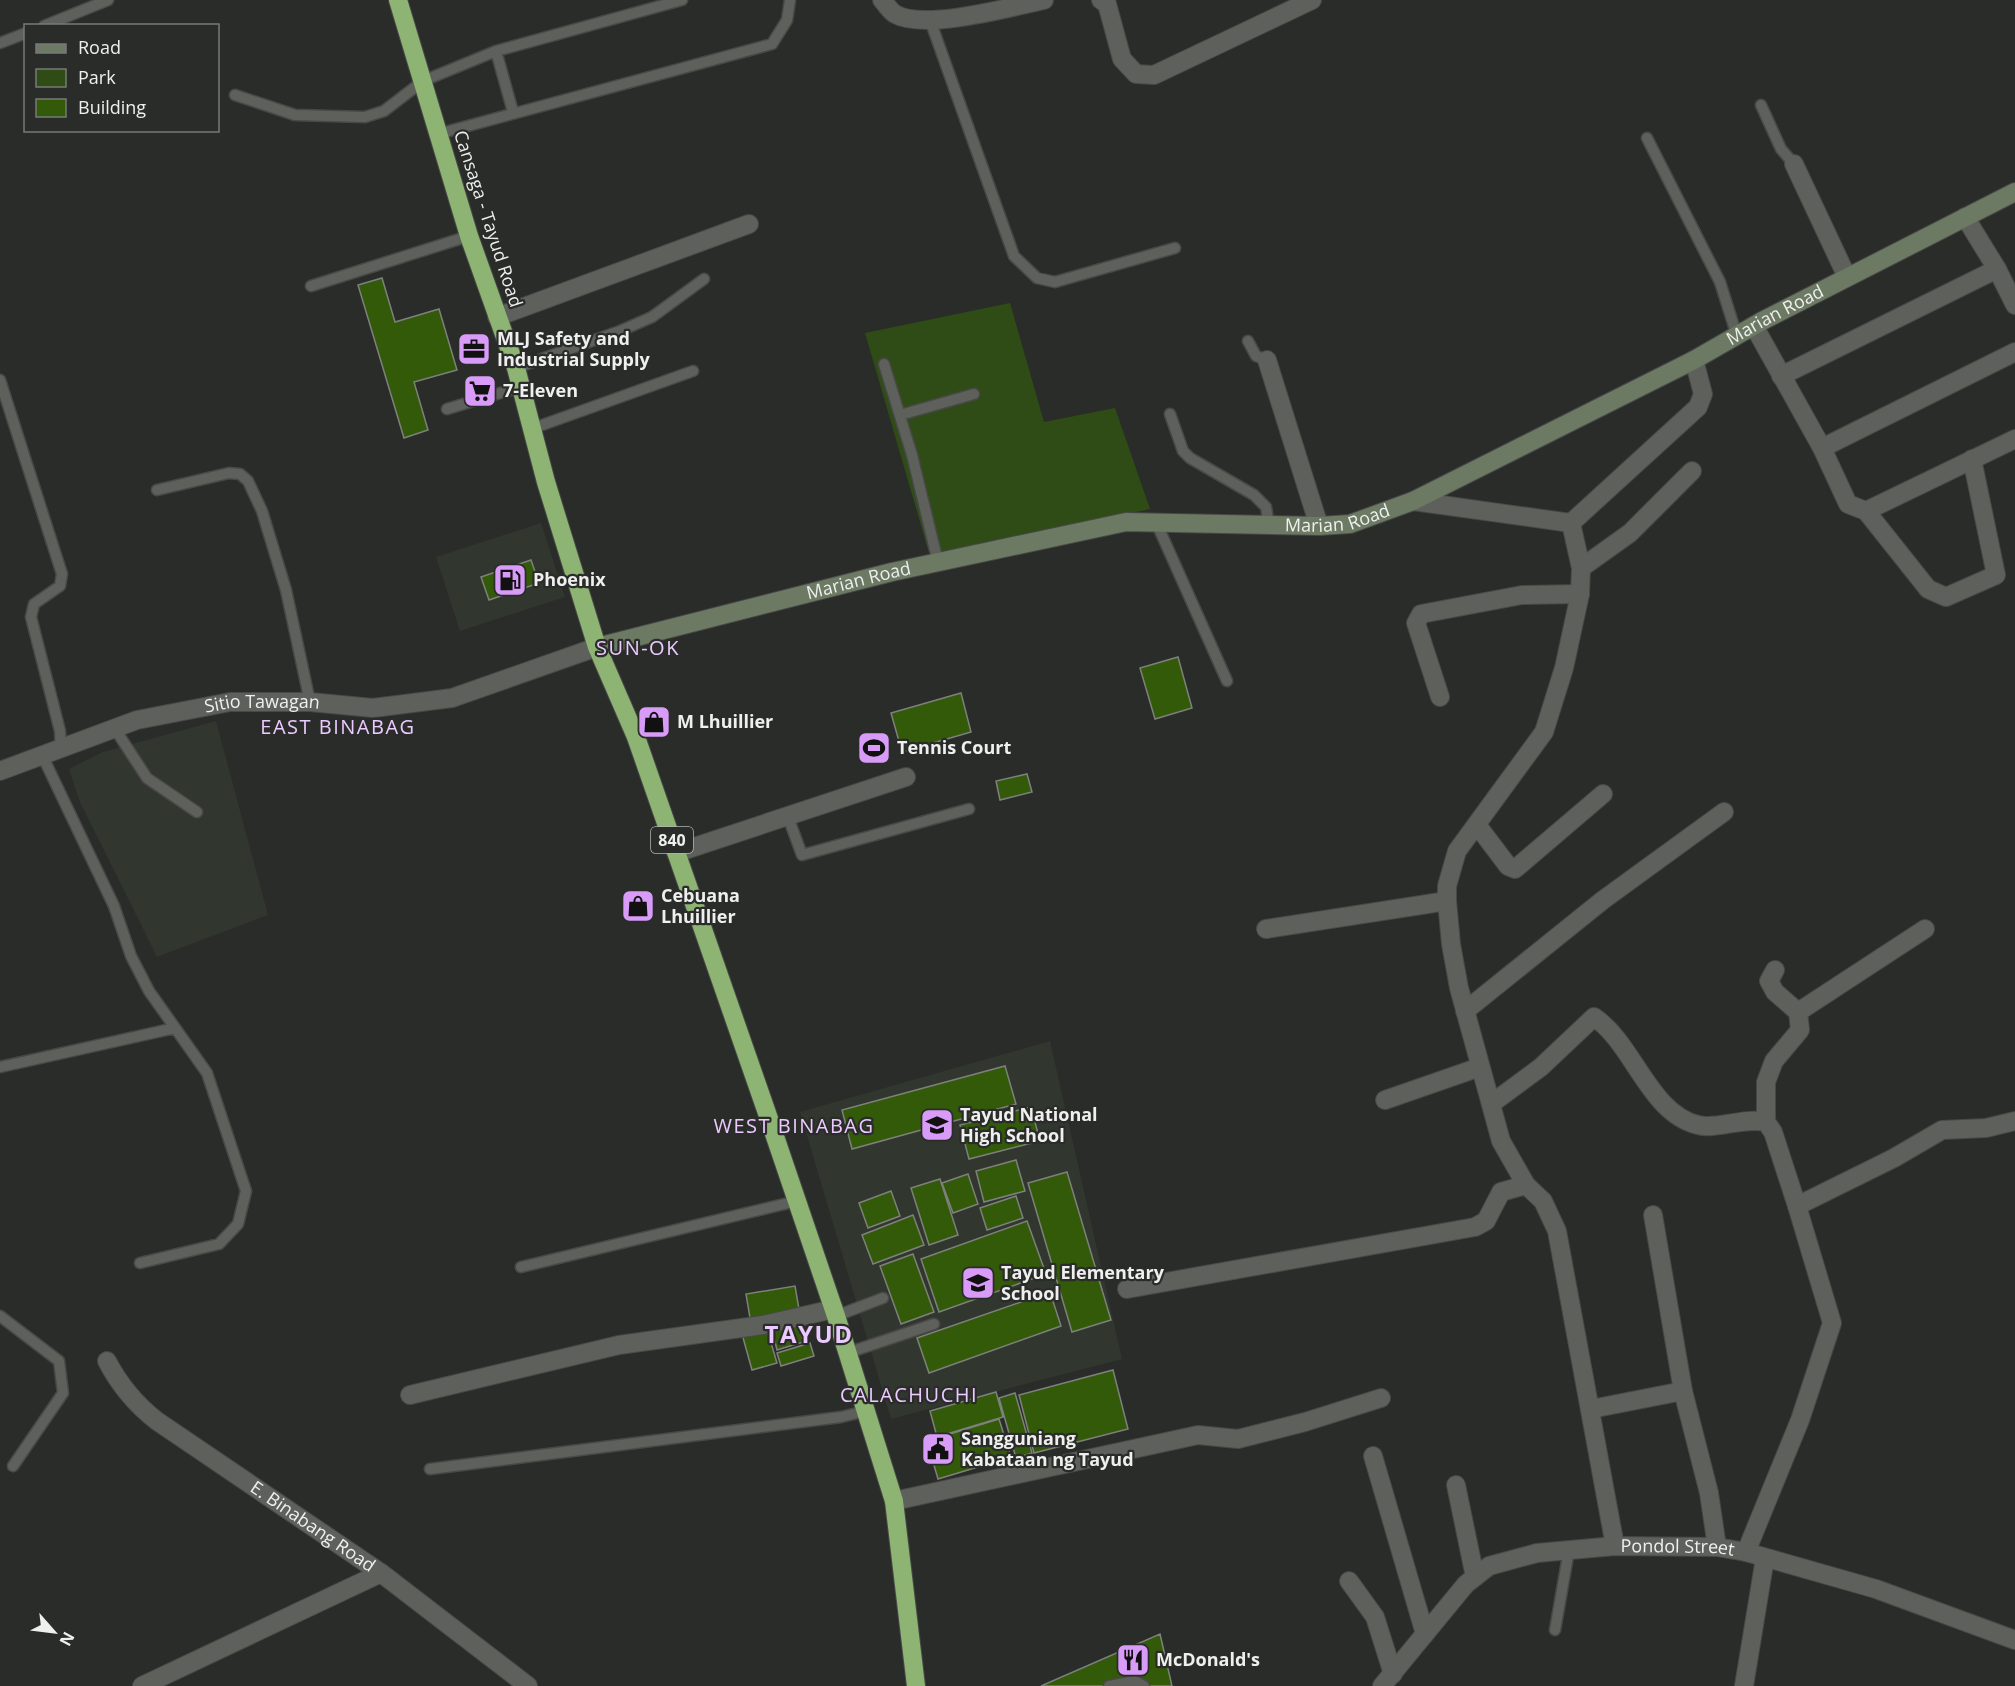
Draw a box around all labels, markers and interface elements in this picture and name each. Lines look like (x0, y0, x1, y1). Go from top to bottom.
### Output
legend (24, 24, 219, 132)
text: Road (78, 35, 121, 59)
text: Park (78, 65, 116, 89)
text: Building (78, 95, 146, 119)
street label: Cansaga - Tayud Road (449, 127, 529, 310)
street label: Marian Road (1722, 279, 1827, 350)
place label: MLJ Safety and Industrial Supply (497, 326, 650, 371)
office icon: MLJ Safety and Industrial Supply (456, 331, 492, 367)
supermarket icon: 7-Eleven (462, 373, 498, 409)
place label: 7-Eleven (503, 378, 578, 402)
street label: Marian Road (1285, 498, 1393, 537)
street label: Marian Road (804, 555, 913, 604)
fuel station icon: Phoenix (492, 562, 528, 598)
place label: Phoenix (533, 567, 606, 591)
district label: SUN-OK (596, 634, 680, 661)
street label: Sitio Tawagan (202, 689, 321, 718)
shop icon: M Lhuillier (636, 704, 672, 740)
place label: M Lhuillier (677, 709, 773, 733)
district label: EAST BINABAG (260, 713, 416, 740)
sports icon: Tennis Court (856, 730, 892, 766)
place label: Tennis Court (897, 735, 1011, 759)
road number: 840 (651, 827, 693, 853)
place label: Cebuana Lhuillier (661, 883, 740, 928)
shop icon: Cebuana Lhuillier (620, 888, 656, 924)
place label: Tayud National High School (960, 1102, 1098, 1147)
school or university icon: Tayud National High School (919, 1107, 955, 1143)
district label: WEST BINABAG (713, 1112, 875, 1139)
place label: Tayud Elementary School (1001, 1260, 1165, 1305)
school or university icon: Tayud Elementary School (960, 1265, 996, 1301)
district label: TAYUD (765, 1317, 853, 1350)
district label: CALACHUCHI (840, 1381, 978, 1408)
place label: Sangguniang Kabataan ng Tayud (961, 1426, 1134, 1471)
public building icon: Sangguniang Kabataan ng Tayud (920, 1431, 956, 1467)
street label: E. Binabang Road (246, 1475, 381, 1577)
street label: Pondol Street (1620, 1533, 1737, 1561)
north arrow (24, 1602, 84, 1662)
text: N (54, 1628, 80, 1650)
restaurant icon: McDonald's (1115, 1642, 1151, 1678)
place label: McDonald's (1156, 1647, 1260, 1671)

